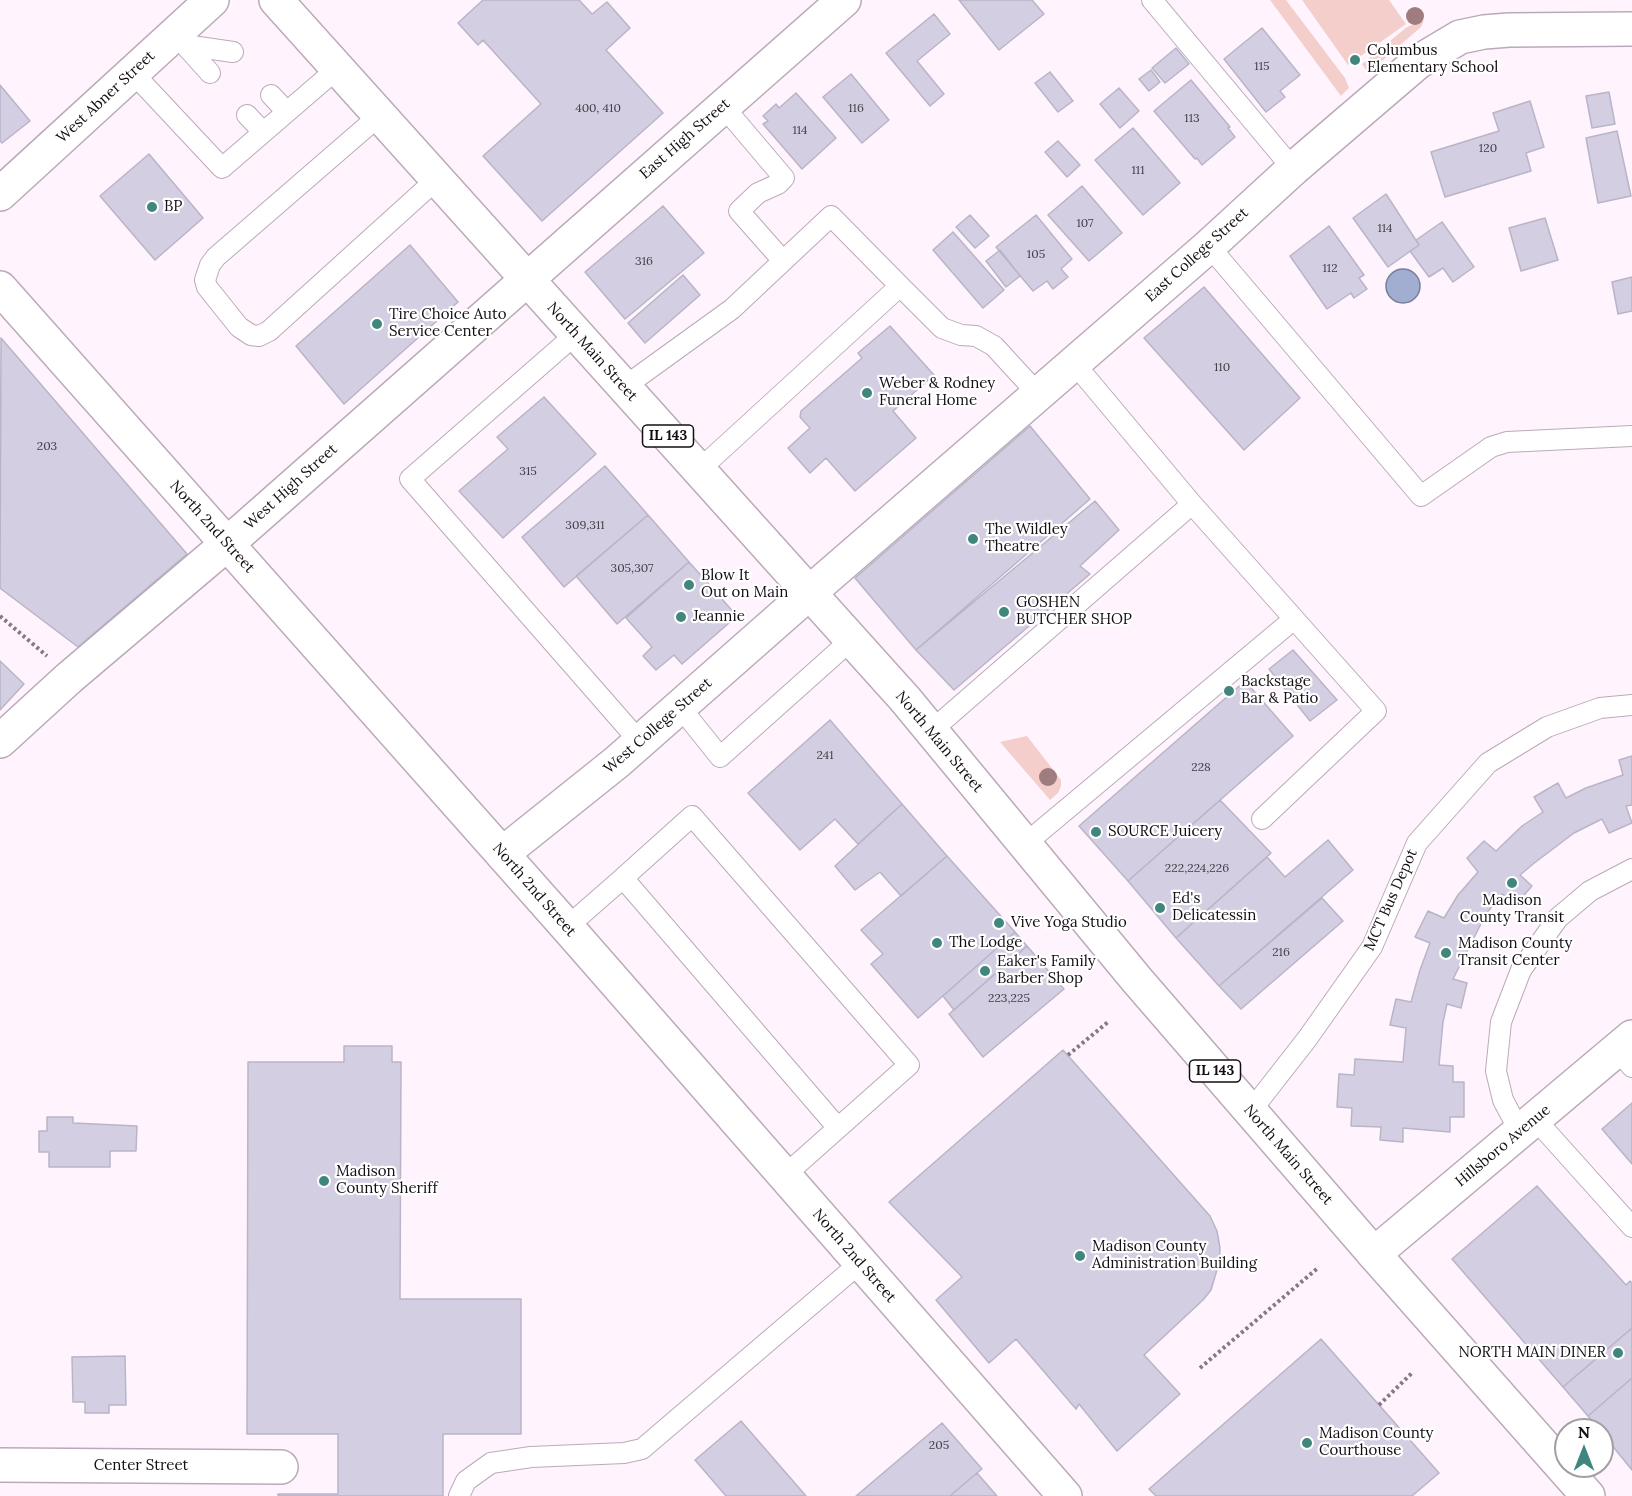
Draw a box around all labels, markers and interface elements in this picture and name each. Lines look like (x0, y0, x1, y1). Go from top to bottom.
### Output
place label: Columbus Elementary School (1367, 42, 1498, 77)
street label: West Abner Street (53, 47, 159, 147)
marker: Columbus Elementary School (1348, 53, 1362, 67)
house number: 115 (1254, 60, 1270, 74)
street label: East High Street (636, 95, 734, 183)
house number: 400, 410 (575, 102, 621, 116)
house number: 116 (848, 102, 864, 116)
house number: 113 (1184, 112, 1200, 126)
house number: 114 (792, 124, 808, 138)
house number: 120 (1479, 142, 1497, 156)
house number: 111 (1131, 164, 1145, 178)
place label: BP (164, 198, 182, 216)
marker: BP (145, 200, 159, 214)
street label: East College Street (1142, 204, 1252, 306)
house number: 107 (1076, 217, 1094, 231)
house number: 114 (1377, 222, 1393, 236)
house number: 105 (1027, 248, 1045, 262)
house number: 316 (635, 255, 653, 269)
house number: 112 (1322, 262, 1338, 276)
street label: North Main Street (543, 299, 641, 405)
place label: Tire Choice Auto Service Center (389, 306, 507, 341)
marker: Tire Choice Auto Service Center (370, 317, 384, 331)
house number: 110 (1214, 361, 1230, 375)
place label: Weber & Rodney Funeral Home (879, 375, 995, 410)
marker: Weber & Rodney Funeral Home (860, 386, 874, 400)
road number: IL 143 (642, 425, 694, 447)
house number: 203 (37, 440, 57, 454)
street label: West High Street (241, 440, 341, 534)
house number: 315 (519, 465, 537, 479)
street label: North 2nd Street (166, 477, 258, 577)
house number: 309,311 (565, 519, 605, 533)
place label: The Wildley Theatre (985, 521, 1068, 556)
marker: The Wildley Theatre (966, 532, 980, 546)
house number: 305,307 (610, 562, 654, 576)
place label: Blow It Out on Main (701, 567, 788, 602)
marker: Blow It Out on Main (682, 578, 696, 592)
place label: GOSHEN BUTCHER SHOP (1016, 594, 1132, 629)
marker: GOSHEN BUTCHER SHOP (997, 605, 1011, 619)
place label: Jeannie (693, 608, 745, 626)
marker: Jeannie (674, 610, 688, 624)
place label: Backstage Bar & Patio (1241, 673, 1318, 708)
street label: West College Street (600, 674, 716, 778)
marker: Backstage Bar & Patio (1222, 684, 1236, 698)
street label: North Main Street (891, 688, 987, 796)
house number: 241 (816, 749, 834, 763)
house number: 228 (1191, 761, 1211, 775)
place label: SOURCE Juicery (1108, 823, 1222, 841)
marker: SOURCE Juicery (1089, 825, 1103, 839)
street label: North 2nd Street (489, 840, 579, 940)
street label: MCT Bus Depot (1360, 846, 1422, 954)
house number: 222,224,226 (1165, 862, 1229, 876)
marker: Madison County Transit (1505, 876, 1519, 890)
place label: Ed's Delicatessin (1172, 890, 1256, 925)
place label: Madison County Transit (1460, 892, 1564, 927)
marker: Ed's Delicatessin (1153, 901, 1167, 915)
place label: Vive Yoga Studio (1011, 914, 1127, 932)
marker: Vive Yoga Studio (992, 916, 1006, 930)
place label: The Lodge (949, 934, 1022, 952)
place label: Madison County Transit Center (1458, 935, 1572, 970)
marker: The Lodge (930, 936, 944, 950)
house number: 216 (1272, 946, 1290, 960)
marker: Madison County Transit Center (1439, 946, 1453, 960)
place label: Eaker's Family Barber Shop (997, 953, 1096, 988)
marker: Eaker's Family Barber Shop (978, 964, 992, 978)
house number: 223,225 (988, 992, 1030, 1006)
road number: IL 143 (1190, 1060, 1240, 1082)
street label: North Main Street (1240, 1101, 1336, 1209)
street label: Hillsboro Avenue (1452, 1101, 1554, 1191)
place label: Madison County Sheriff (336, 1163, 438, 1198)
marker: Madison County Sheriff (317, 1174, 331, 1188)
street label: North 2nd Street (809, 1206, 899, 1306)
place label: Madison County Administration Building (1092, 1238, 1257, 1273)
marker: Madison County Administration Building (1073, 1249, 1087, 1263)
place label: NORTH MAIN DINER (1458, 1344, 1606, 1362)
marker: NORTH MAIN DINER (1611, 1346, 1625, 1360)
north arrow (1554, 1418, 1614, 1478)
text: N (1578, 1422, 1590, 1442)
place label: Madison County Courthouse (1319, 1425, 1433, 1460)
marker: Madison County Courthouse (1300, 1436, 1314, 1450)
house number: 205 (929, 1439, 949, 1453)
street label: Center Street (94, 1457, 188, 1475)

